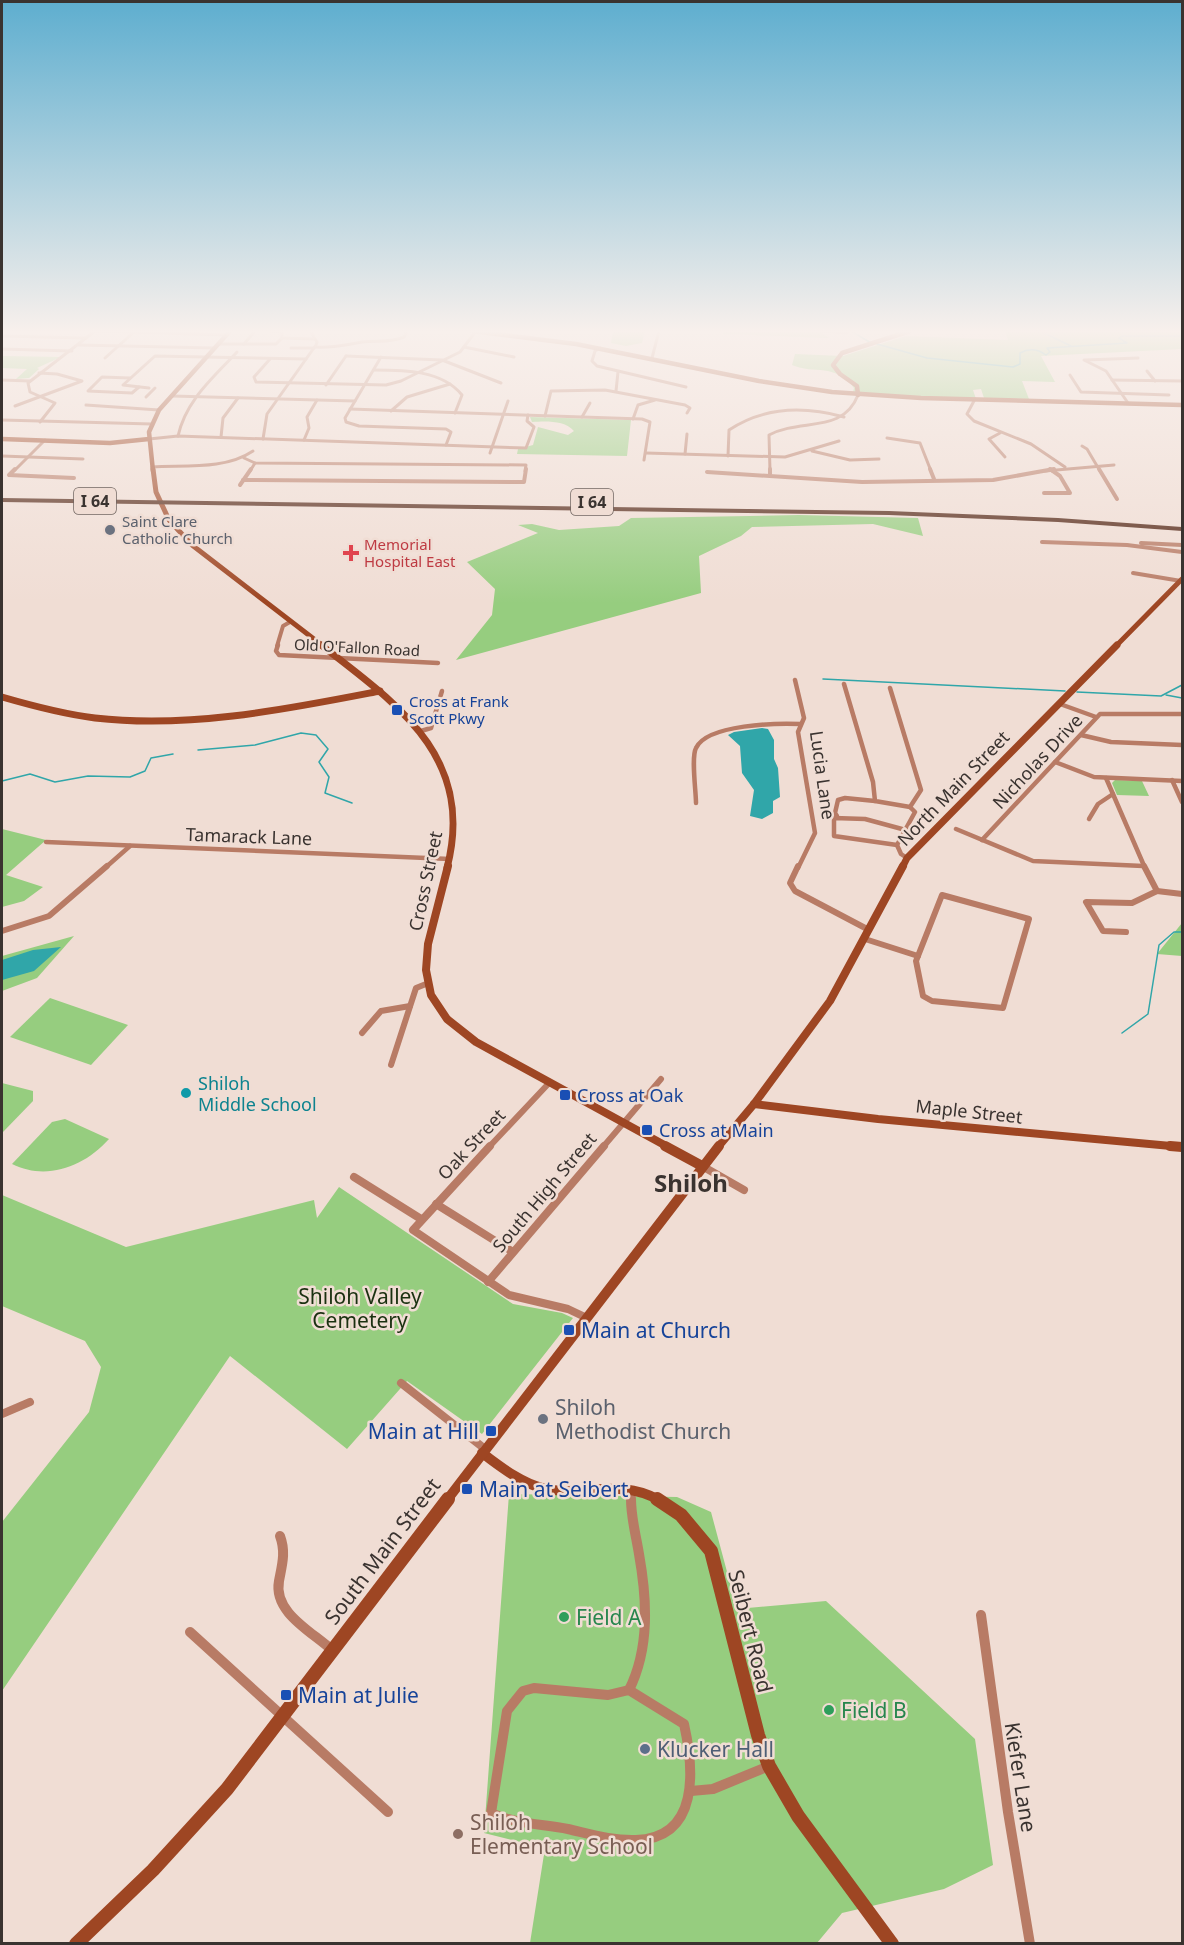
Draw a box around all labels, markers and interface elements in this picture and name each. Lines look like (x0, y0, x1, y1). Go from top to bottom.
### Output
road number: I 64 (74, 488, 116, 514)
road number: I 64 (571, 489, 613, 515)
place label: Saint Clare Catholic Church (122, 511, 233, 548)
marker: Saint Clare Catholic Church (103, 523, 117, 537)
place label: Memorial Hospital East (364, 534, 456, 571)
marker: Memorial Hospital East (342, 544, 360, 562)
street label: Old O'Fallon Road (294, 634, 420, 660)
place label: Cross at Frank Scott Pkwy (409, 691, 509, 728)
marker: Cross at Frank Scott Pkwy (390, 703, 404, 717)
street label: Nicholas Drive (987, 708, 1087, 814)
street label: North Main Street (892, 725, 1015, 851)
street label: Lucia Lane (805, 729, 841, 821)
street label: Tamarack Lane (185, 822, 313, 850)
street label: Cross Street (403, 828, 447, 933)
place label: Shiloh Middle School (198, 1071, 317, 1116)
place label: Cross at Oak (577, 1083, 684, 1107)
marker: Shiloh Middle School (179, 1086, 193, 1100)
marker: Cross at Oak (558, 1088, 572, 1102)
street label: Maple Street (914, 1093, 1024, 1129)
street label: Oak Street (432, 1103, 510, 1185)
place label: Cross at Main (659, 1118, 774, 1142)
marker: Cross at Main (640, 1123, 654, 1137)
street label: South High Street (487, 1127, 602, 1257)
district label: Shiloh (654, 1166, 728, 1199)
park label: Shiloh Valley Cemetery (298, 1282, 422, 1334)
place label: Main at Church (581, 1316, 731, 1344)
marker: Main at Church (562, 1323, 576, 1337)
place label: Shiloh Methodist Church (555, 1393, 731, 1445)
marker: Shiloh Methodist Church (536, 1412, 550, 1426)
place label: Main at Hill (368, 1417, 479, 1445)
marker: Main at Hill (484, 1424, 498, 1438)
street label: South Main Street (318, 1472, 447, 1630)
place label: Main at Seibert (479, 1475, 629, 1503)
marker: Main at Seibert (460, 1482, 474, 1496)
street label: Seibert Road (722, 1567, 780, 1695)
place label: Field A (576, 1603, 642, 1631)
marker: Field A (557, 1610, 571, 1624)
place label: Main at Julie (298, 1681, 419, 1709)
marker: Main at Julie (279, 1688, 293, 1702)
place label: Field B (841, 1696, 907, 1724)
marker: Field B (822, 1703, 836, 1717)
street label: Kiefer Lane (998, 1720, 1044, 1834)
place label: Klucker Hall (657, 1735, 774, 1763)
marker: Klucker Hall (638, 1742, 652, 1756)
place label: Shiloh Elementary School (470, 1808, 653, 1860)
marker: Shiloh Elementary School (451, 1827, 465, 1841)

